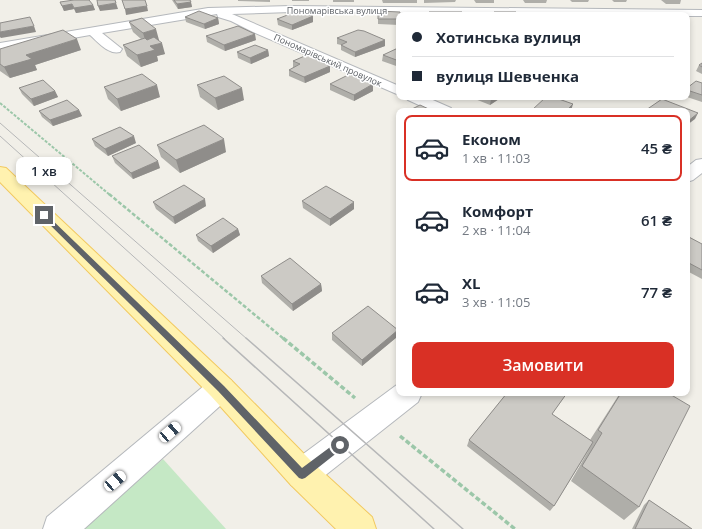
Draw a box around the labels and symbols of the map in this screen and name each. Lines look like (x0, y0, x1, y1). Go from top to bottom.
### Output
street label: Пономарівська вулиця (287, 4, 387, 17)
street label: Пономарівський провулок (272, 30, 384, 90)
callout: 1 хв (16, 157, 72, 185)
route end (35, 206, 53, 224)
car (157, 420, 183, 444)
route start (331, 436, 349, 454)
car (102, 469, 128, 493)

